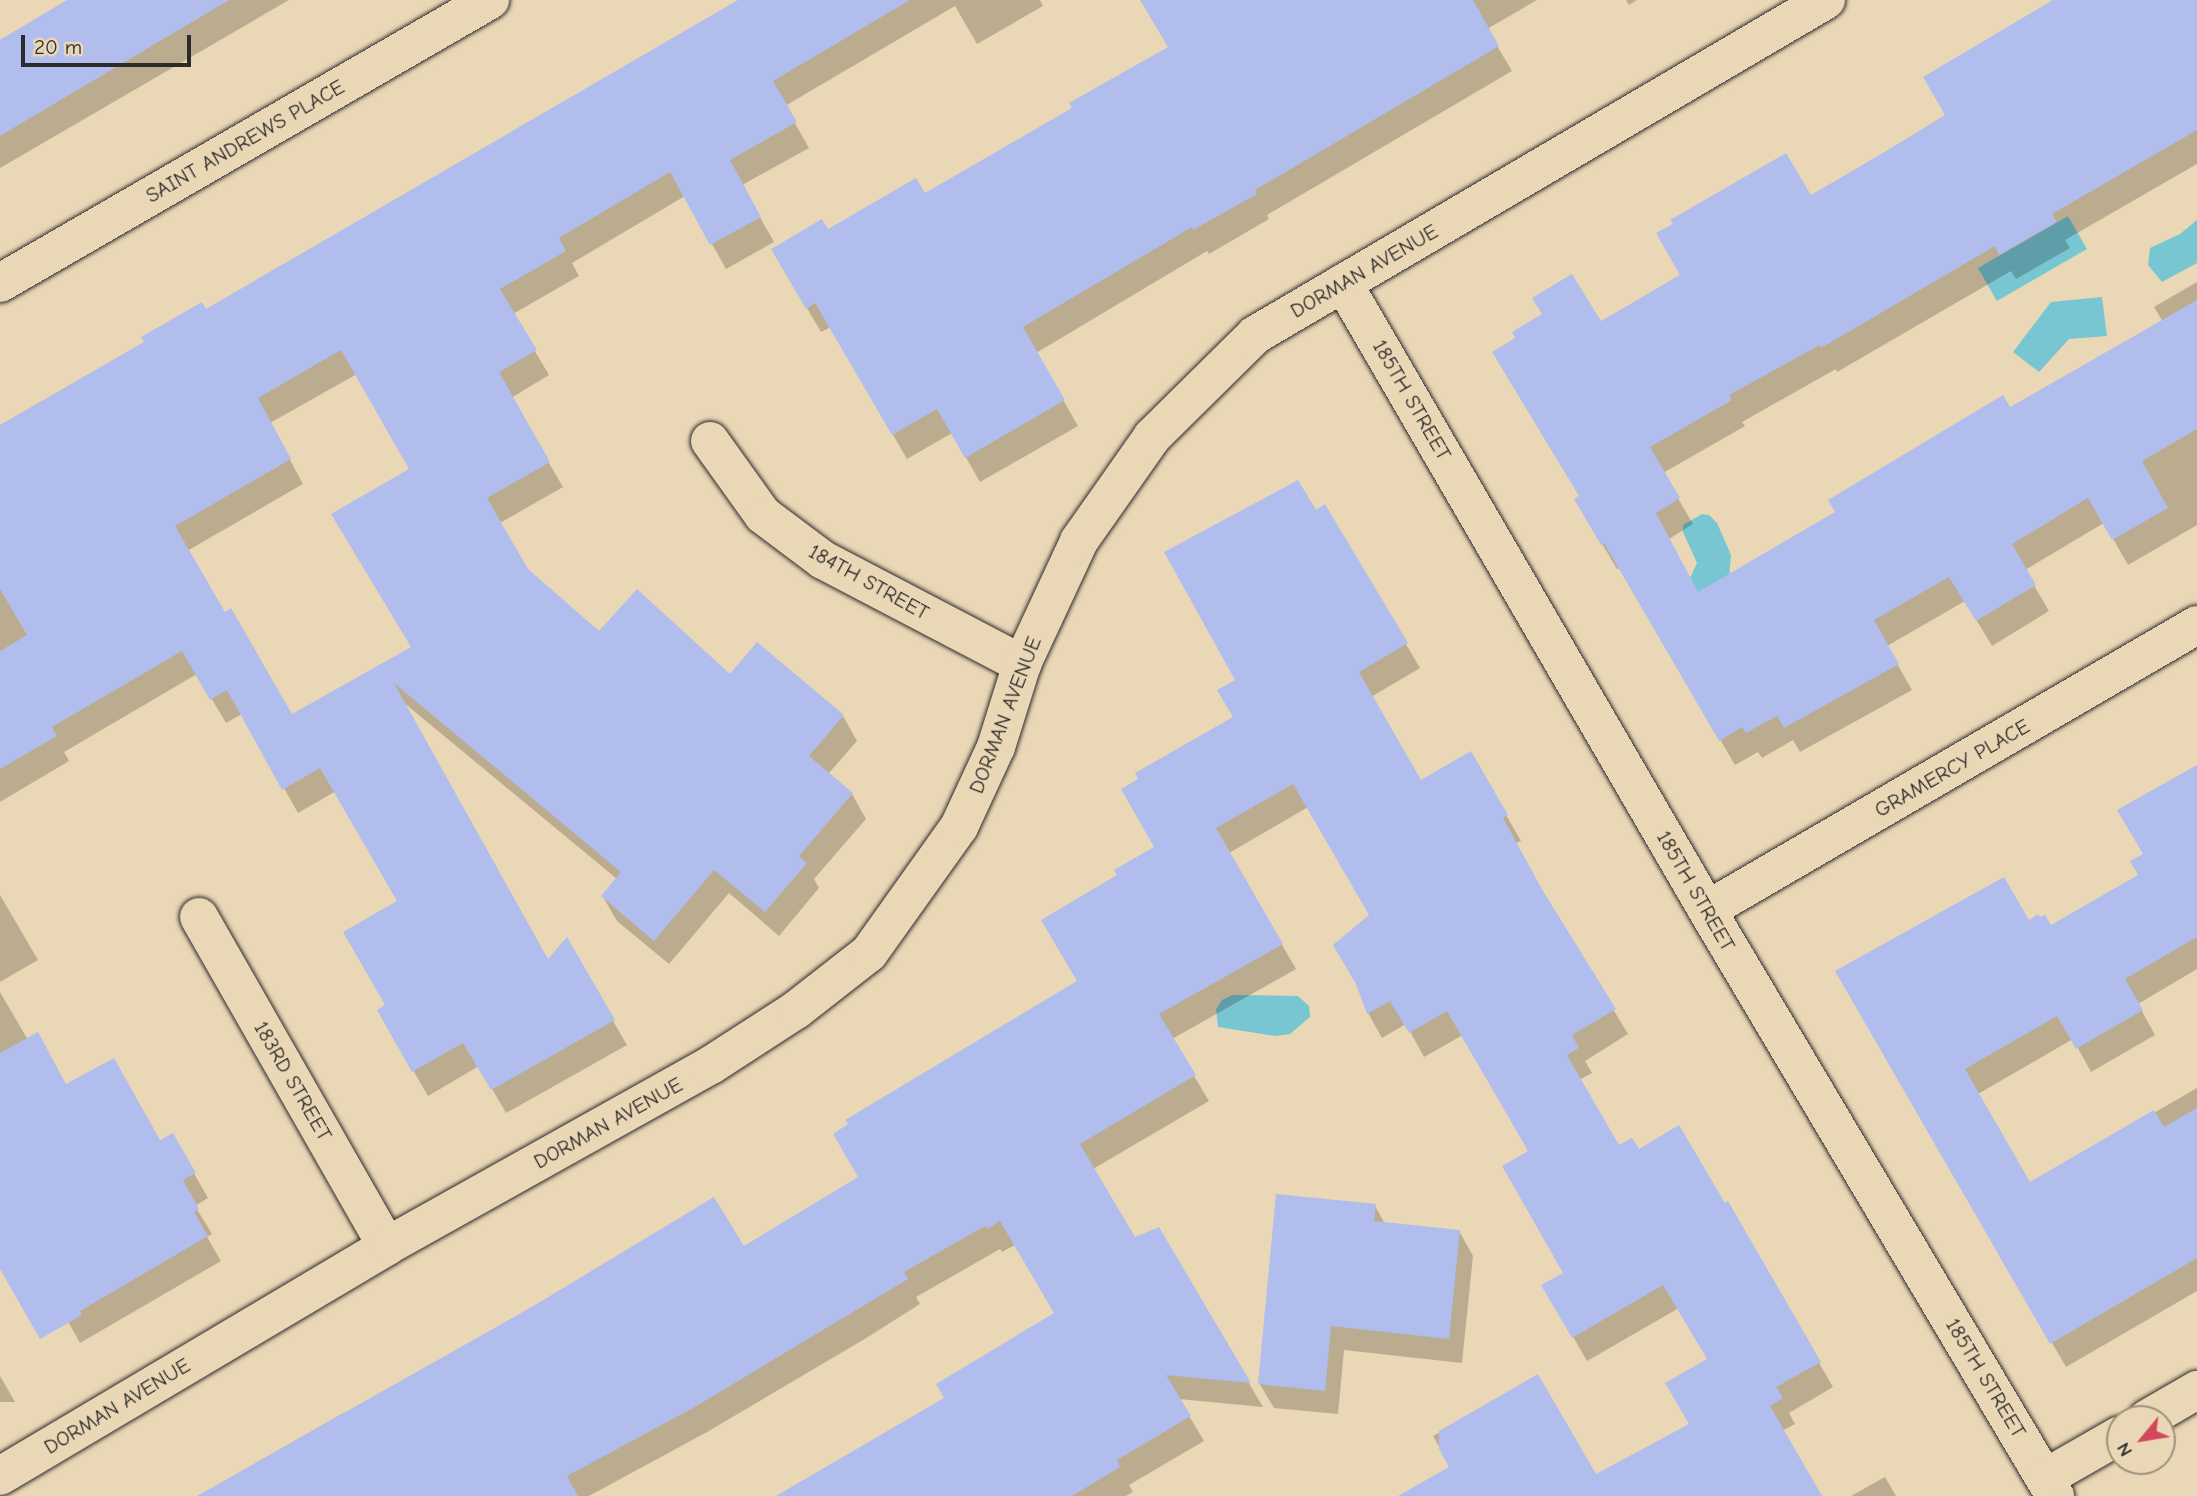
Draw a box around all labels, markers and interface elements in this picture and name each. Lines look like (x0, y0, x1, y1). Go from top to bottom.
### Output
scale bar (24, 21, 194, 65)
text: 20 m (34, 35, 82, 59)
street label: SAINT ANDREWS PLACE (141, 74, 349, 208)
street label: DORMAN AVENUE (1286, 219, 1442, 323)
street label: 185TH STREET (1367, 335, 1457, 465)
street label: 184TH STREET (804, 539, 934, 625)
street label: DORMAN AVENUE (963, 633, 1047, 797)
street label: GRAMERCY PLACE (1870, 713, 2034, 823)
street label: 185TH STREET (1651, 826, 1741, 956)
street label: 183RD STREET (249, 1017, 337, 1145)
street label: DORMAN AVENUE (529, 1072, 687, 1174)
street label: 185TH STREET (1940, 1314, 2032, 1442)
street label: DORMAN AVENUE (39, 1352, 195, 1460)
north arrow (2106, 1405, 2176, 1475)
text: N (2112, 1439, 2137, 1460)

